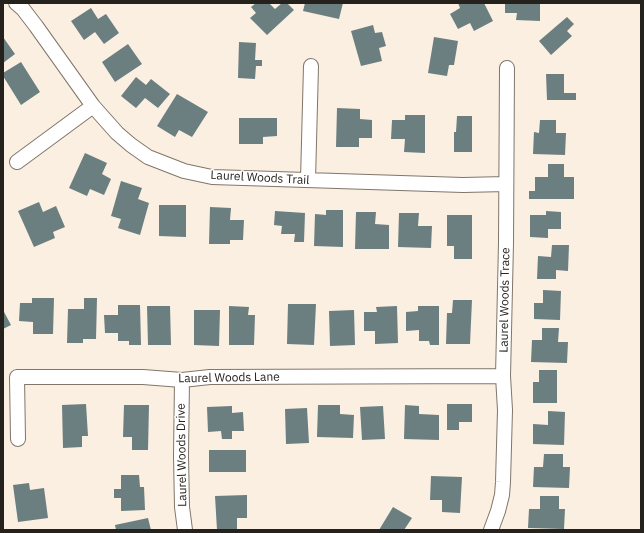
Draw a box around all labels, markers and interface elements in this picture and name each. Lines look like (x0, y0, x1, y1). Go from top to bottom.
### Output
street label: Laurel Woods Trail (210, 168, 310, 188)
street label: Laurel Woods Trace (497, 247, 513, 353)
street label: Laurel Woods Lane (178, 370, 280, 386)
street label: Laurel Woods Drive (174, 403, 190, 507)

